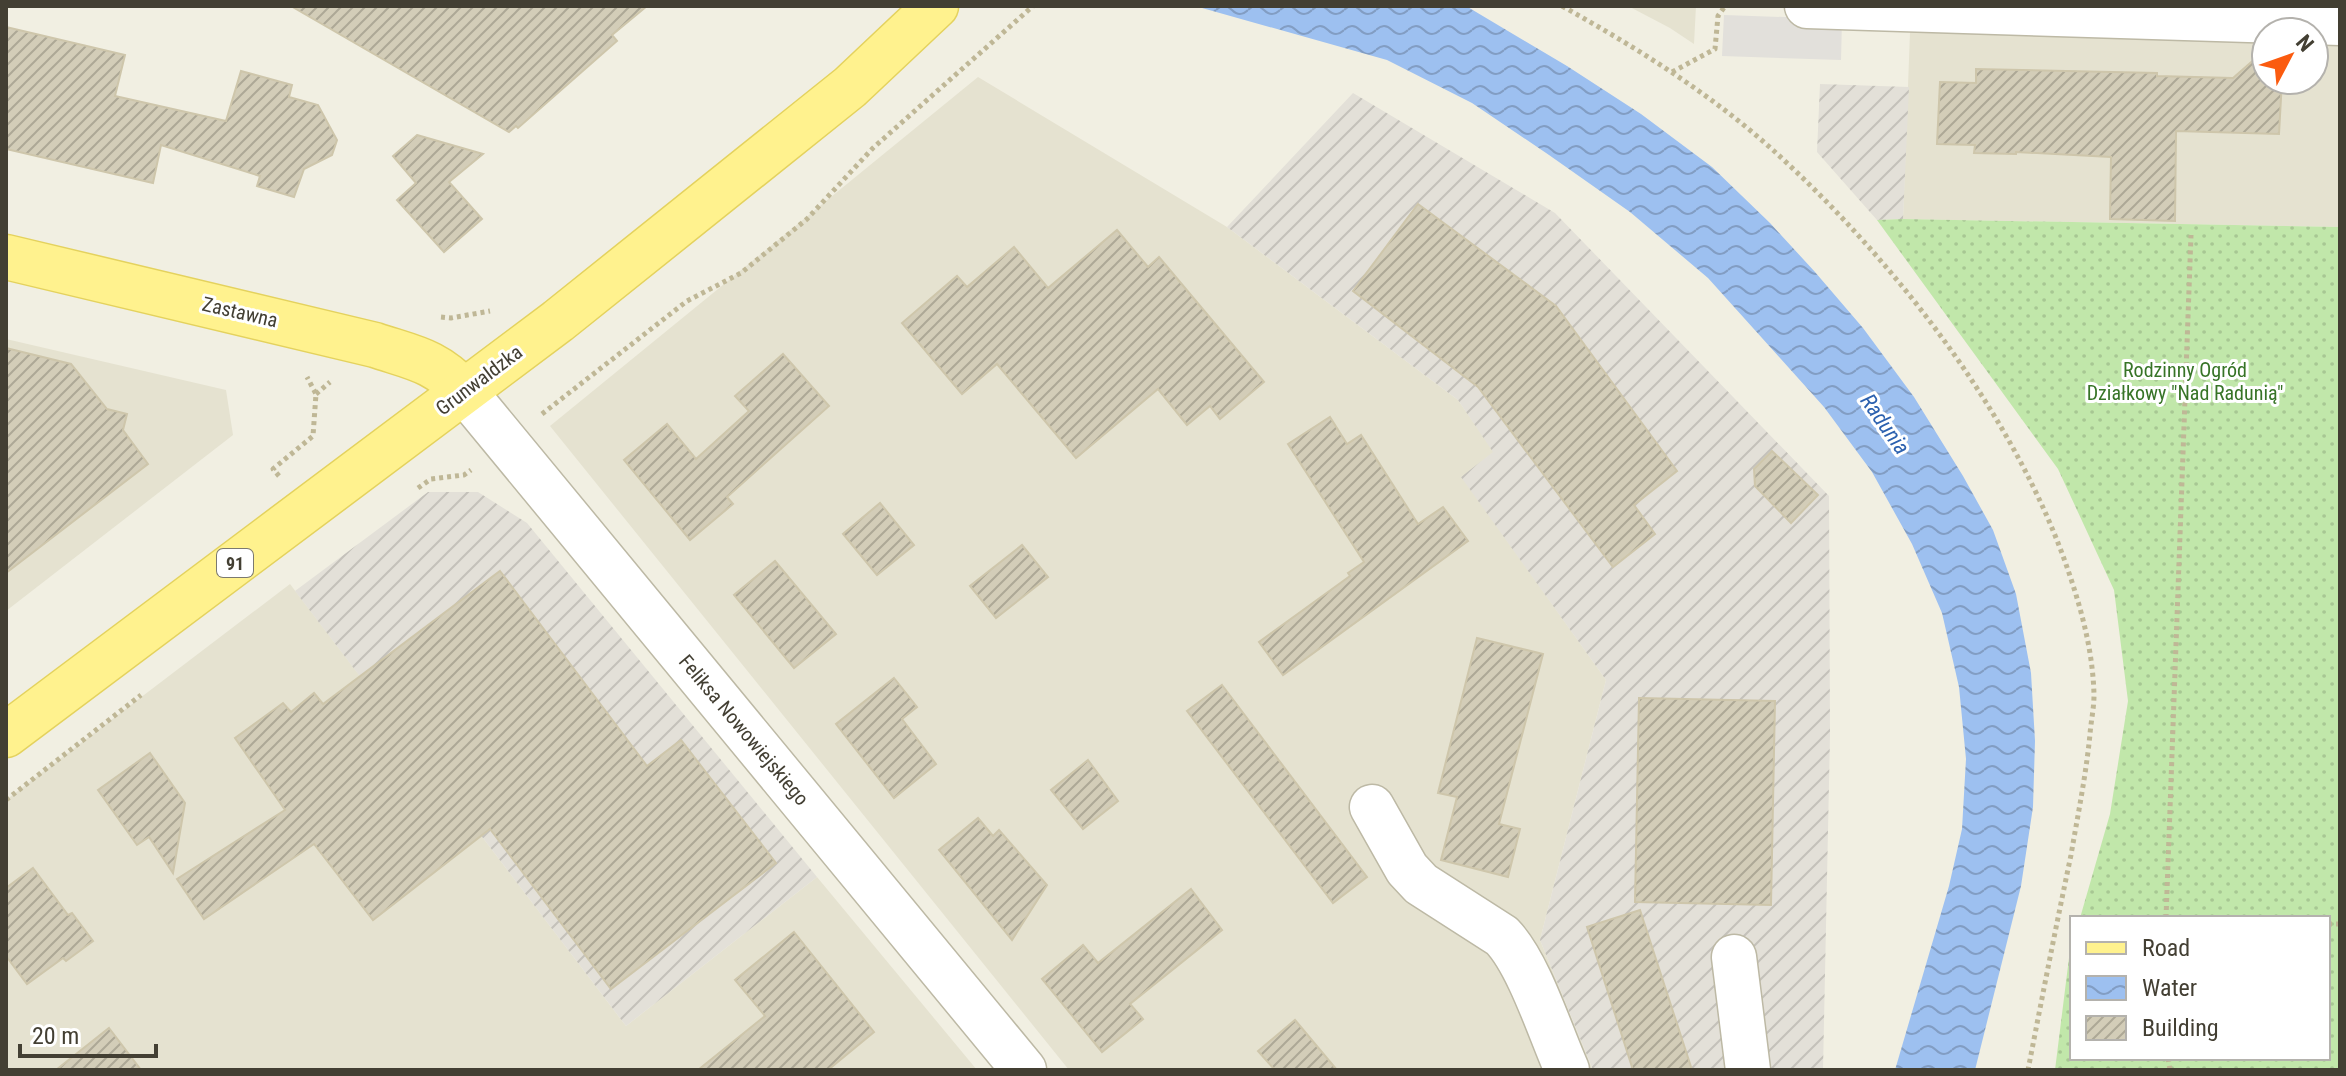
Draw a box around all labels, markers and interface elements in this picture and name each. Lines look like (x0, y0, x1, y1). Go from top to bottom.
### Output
north arrow (2250, 16, 2330, 96)
text: N (2291, 30, 2319, 56)
street label: Zastawna (200, 292, 280, 332)
street label: Grunwaldzka (431, 340, 527, 420)
park label: Rodzinny Ogród Działkowy "Nad Radunią" (2087, 358, 2283, 405)
water label: Radunia (1855, 389, 1915, 459)
road number: 91 (217, 549, 253, 577)
street label: Feliksa Nowowiejskiego (674, 650, 814, 810)
legend (2070, 916, 2330, 1060)
text: Road (2142, 934, 2190, 962)
text: Water (2142, 974, 2197, 1002)
scale bar (20, 1008, 156, 1058)
text: Building (2142, 1014, 2219, 1042)
text: 20 m (32, 1022, 79, 1050)

